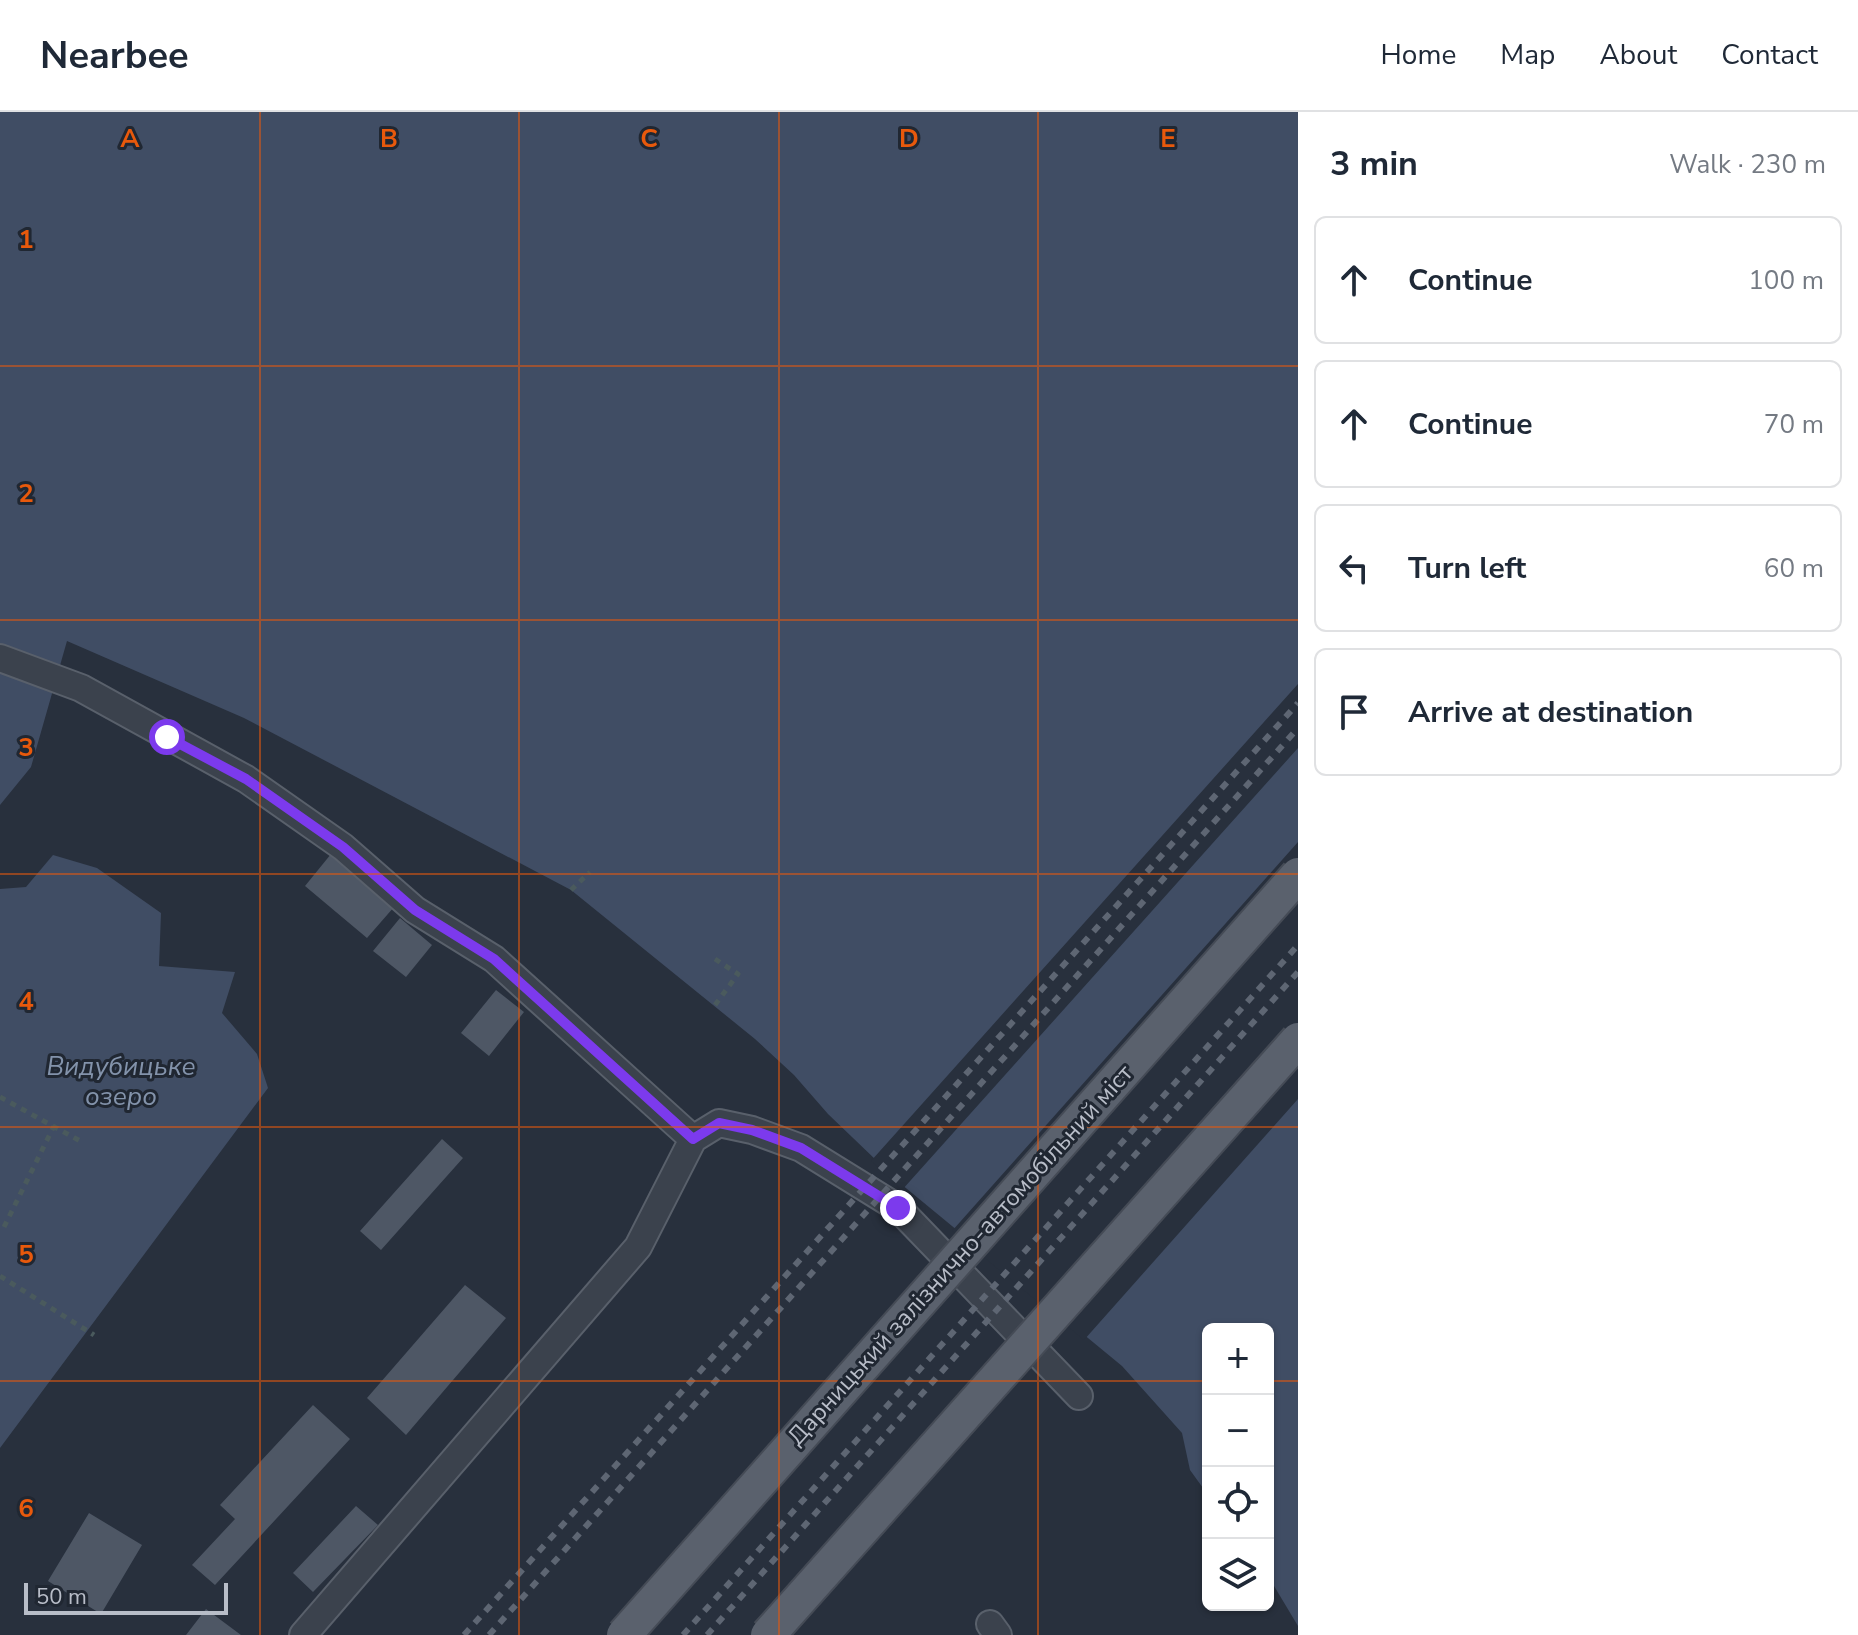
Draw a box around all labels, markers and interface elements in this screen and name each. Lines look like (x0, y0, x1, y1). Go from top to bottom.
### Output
text: Nearbee (40, 30, 189, 81)
text: Home (1381, 36, 1456, 74)
text: Map (1500, 36, 1555, 74)
text: About (1599, 36, 1677, 74)
text: Contact (1721, 36, 1818, 74)
text: A (120, 121, 140, 156)
text: B (380, 121, 398, 156)
text: C (640, 121, 658, 156)
text: D (899, 121, 919, 156)
text: E (1160, 121, 1176, 156)
text: 3 min (1330, 141, 1418, 187)
text: Walk · 230 m (1669, 147, 1826, 182)
text: 1 (18, 222, 34, 257)
icon: ahead (1332, 258, 1376, 302)
text: Continue (1408, 260, 1533, 301)
text: 100 m (1748, 263, 1824, 298)
icon: ahead (1332, 402, 1376, 446)
text: Continue (1408, 404, 1533, 445)
text: 70 m (1764, 407, 1824, 442)
text: 2 (18, 476, 34, 511)
icon: left (1332, 546, 1376, 590)
text: Turn left (1408, 548, 1526, 589)
text: 60 m (1764, 551, 1824, 586)
icon: arrive (1332, 690, 1376, 734)
text: Arrive at destination (1408, 692, 1693, 733)
route start (149, 719, 185, 755)
text: 3 (18, 730, 34, 765)
text: 4 (18, 984, 34, 1019)
water label: Видубицьке озеро (47, 1049, 195, 1114)
street label: Дарницький залізнично-автомобільний міст (780, 1058, 1140, 1452)
route end (880, 1190, 916, 1226)
text: 5 (18, 1237, 34, 1272)
map controls (1202, 1323, 1274, 1611)
button: + (1202, 1323, 1274, 1395)
button: − (1202, 1395, 1274, 1467)
button: locate (1202, 1467, 1274, 1539)
text: 6 (18, 1491, 34, 1526)
button: layers (1202, 1539, 1274, 1611)
scale bar (24, 1579, 228, 1615)
text: 50 m (36, 1582, 87, 1612)

